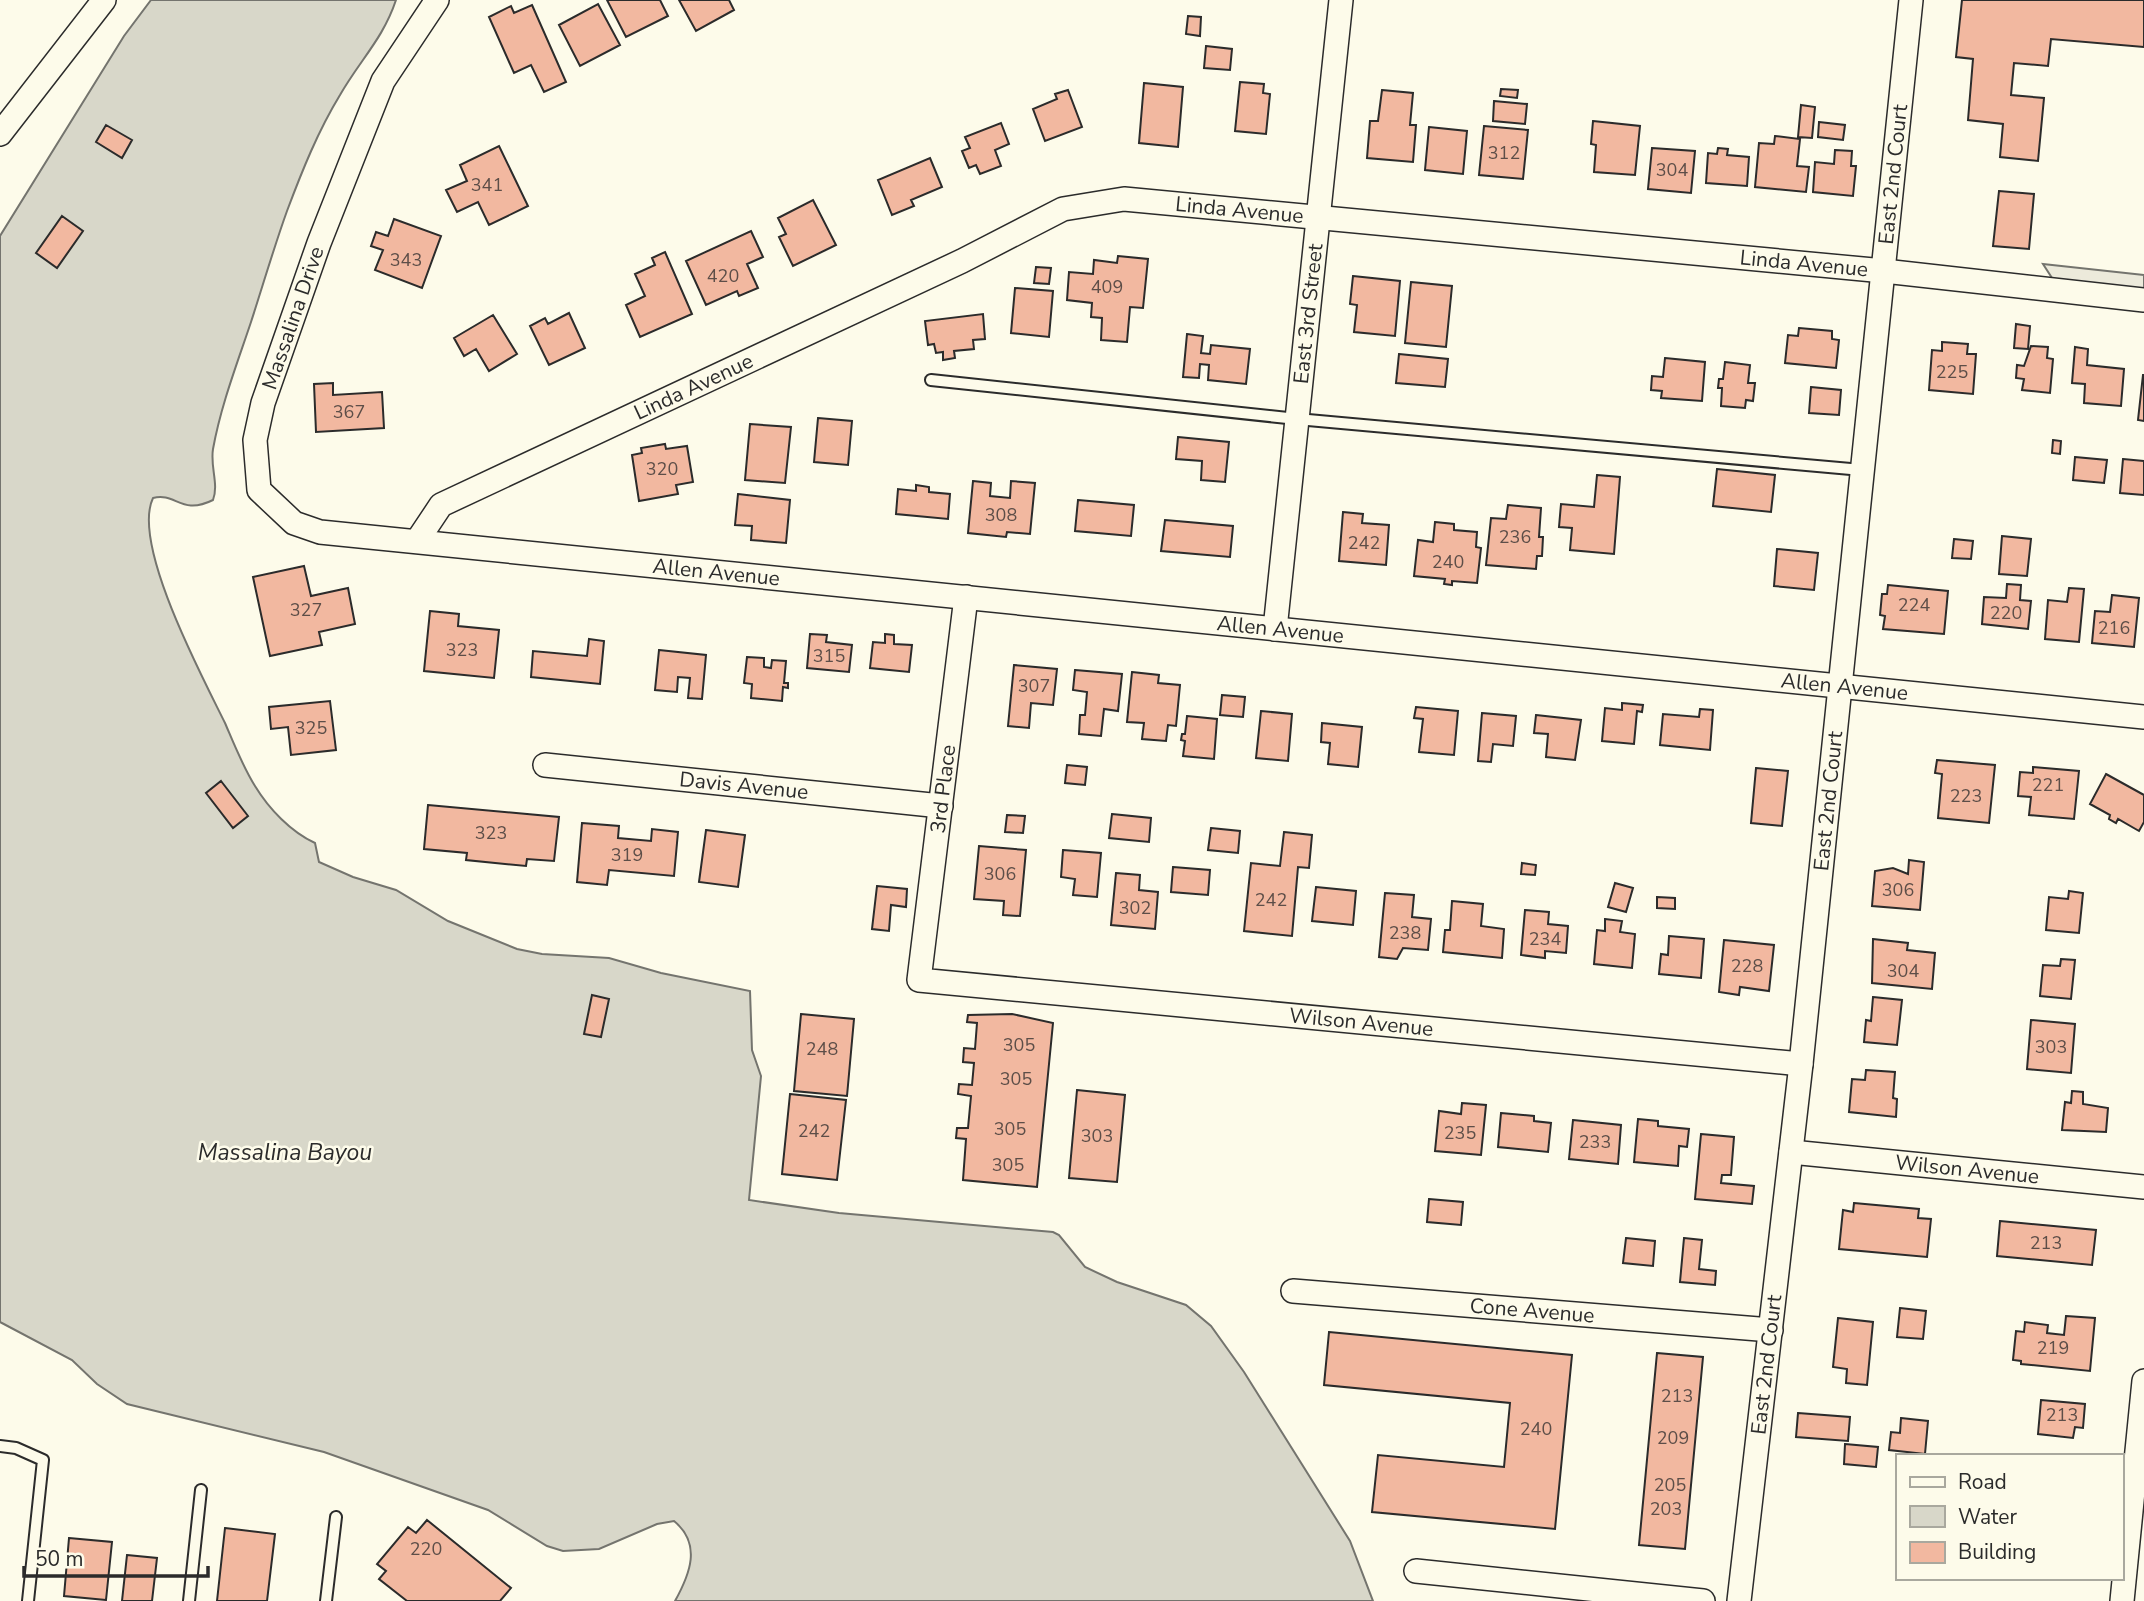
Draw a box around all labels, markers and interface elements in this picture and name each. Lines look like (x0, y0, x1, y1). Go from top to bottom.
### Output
street label: East 2nd Court (1872, 102, 1914, 246)
house number: 312 (1488, 141, 1520, 165)
house number: 304 (1656, 158, 1688, 182)
house number: 341 (471, 173, 503, 197)
street label: Linda Avenue (1174, 190, 1305, 230)
street label: East 3rd Street (1287, 242, 1329, 385)
street label: Massalina Drive (255, 243, 331, 393)
street label: Linda Avenue (1739, 243, 1869, 283)
house number: 343 (390, 248, 422, 272)
house number: 420 (707, 264, 739, 288)
house number: 409 (1091, 275, 1123, 299)
street label: Linda Avenue (629, 347, 758, 427)
house number: 225 (1936, 360, 1968, 384)
house number: 367 (333, 400, 365, 424)
house number: 320 (646, 457, 678, 481)
house number: 308 (985, 503, 1017, 527)
house number: 236 (1499, 525, 1531, 549)
house number: 242 (1348, 531, 1380, 555)
house number: 240 (1432, 550, 1464, 574)
street label: Allen Avenue (651, 552, 781, 593)
house number: 224 (1898, 593, 1930, 617)
house number: 327 (290, 598, 322, 622)
house number: 220 (1990, 601, 2022, 625)
street label: Allen Avenue (1215, 609, 1345, 650)
house number: 216 (2098, 616, 2130, 640)
house number: 323 (446, 638, 478, 662)
house number: 315 (813, 644, 845, 668)
street label: Allen Avenue (1780, 666, 1909, 707)
house number: 307 (1018, 674, 1050, 698)
house number: 325 (295, 716, 327, 740)
street label: East 2nd Court (1807, 729, 1849, 872)
street label: 3rd Place (924, 743, 962, 835)
street label: Davis Avenue (678, 765, 810, 806)
house number: 221 (2032, 773, 2064, 797)
house number: 223 (1950, 784, 1982, 808)
house number: 323 (475, 821, 507, 845)
house number: 319 (611, 843, 643, 867)
house number: 306 (984, 862, 1016, 886)
house number: 306 (1882, 878, 1914, 902)
house number: 242 (1255, 888, 1287, 912)
house number: 302 (1119, 896, 1151, 920)
house number: 238 (1389, 921, 1421, 945)
house number: 234 (1529, 927, 1561, 951)
house number: 228 (1731, 954, 1763, 978)
house number: 304 (1887, 959, 1919, 983)
street label: Wilson Avenue (1288, 1001, 1435, 1043)
house number: 305 (1003, 1033, 1035, 1057)
house number: 303 (2035, 1035, 2067, 1059)
house number: 248 (806, 1037, 838, 1061)
house number: 305 (1000, 1067, 1032, 1091)
house number: 305 (994, 1117, 1026, 1141)
house number: 242 (798, 1119, 830, 1143)
house number: 235 (1444, 1121, 1476, 1145)
house number: 303 (1081, 1124, 1113, 1148)
house number: 233 (1579, 1130, 1611, 1154)
water label: Massalina Bayou (198, 1137, 372, 1168)
street label: Wilson Avenue (1894, 1148, 2041, 1191)
house number: 305 (992, 1153, 1024, 1177)
house number: 213 (2030, 1231, 2062, 1255)
street label: Cone Avenue (1469, 1291, 1596, 1330)
street label: East 2nd Court (1744, 1293, 1788, 1436)
house number: 219 (2037, 1336, 2069, 1360)
house number: 213 (1661, 1384, 1693, 1408)
house number: 213 (2046, 1403, 2078, 1427)
house number: 240 (1520, 1417, 1552, 1441)
house number: 209 (1657, 1426, 1689, 1450)
legend (1896, 1454, 2123, 1580)
text: Road (1958, 1468, 2007, 1496)
house number: 205 (1654, 1473, 1686, 1497)
house number: 203 (1650, 1497, 1682, 1521)
text: Water (1958, 1503, 2017, 1531)
scale bar (24, 1534, 208, 1578)
house number: 220 (410, 1537, 442, 1561)
text: Building (1958, 1538, 2036, 1566)
text: 50 m (35, 1545, 84, 1573)

